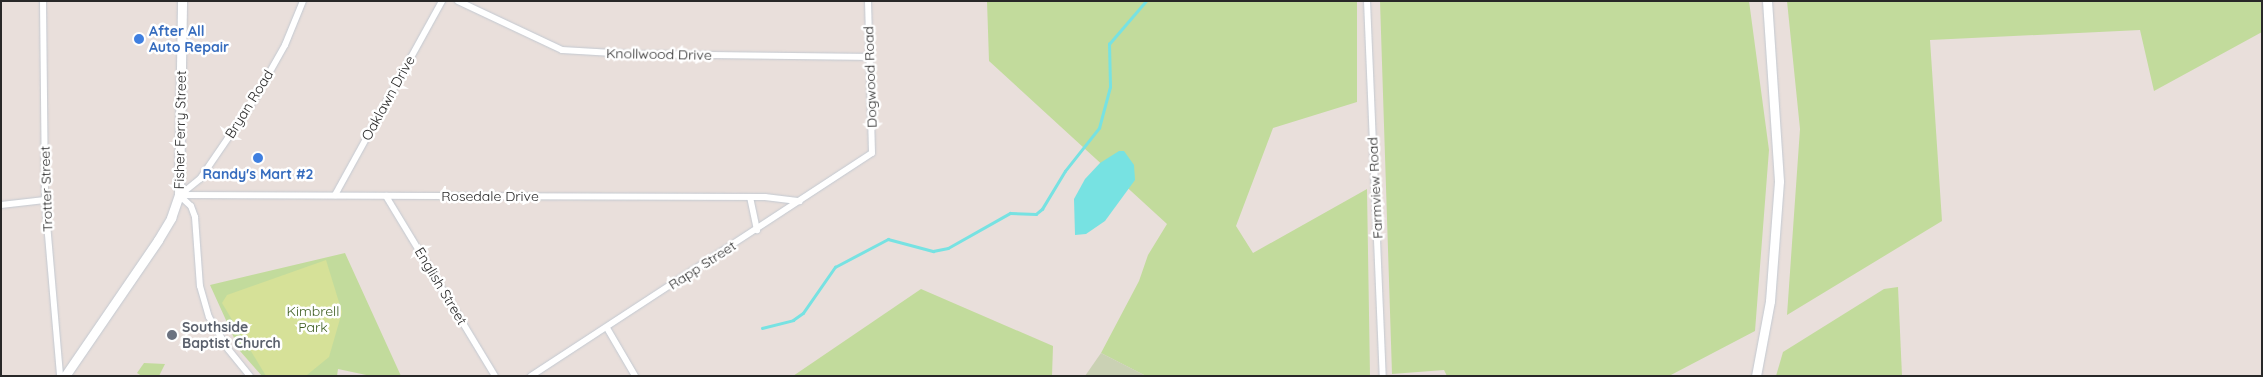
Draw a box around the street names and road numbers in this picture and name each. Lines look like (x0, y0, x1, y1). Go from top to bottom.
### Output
street label: Dogwood Road (860, 26, 880, 128)
street label: Knollwood Drive (606, 45, 712, 63)
street label: Oaklawn Drive (358, 53, 418, 143)
street label: Bryan Road (221, 67, 277, 141)
street label: Fisher Ferry Street (171, 70, 189, 190)
street label: Farmview Road (1364, 137, 1386, 239)
street label: Trotter Street (36, 146, 56, 232)
street label: Rosedale Drive (441, 188, 539, 204)
street label: Rapp Street (665, 237, 739, 293)
street label: English Street (411, 244, 471, 328)

